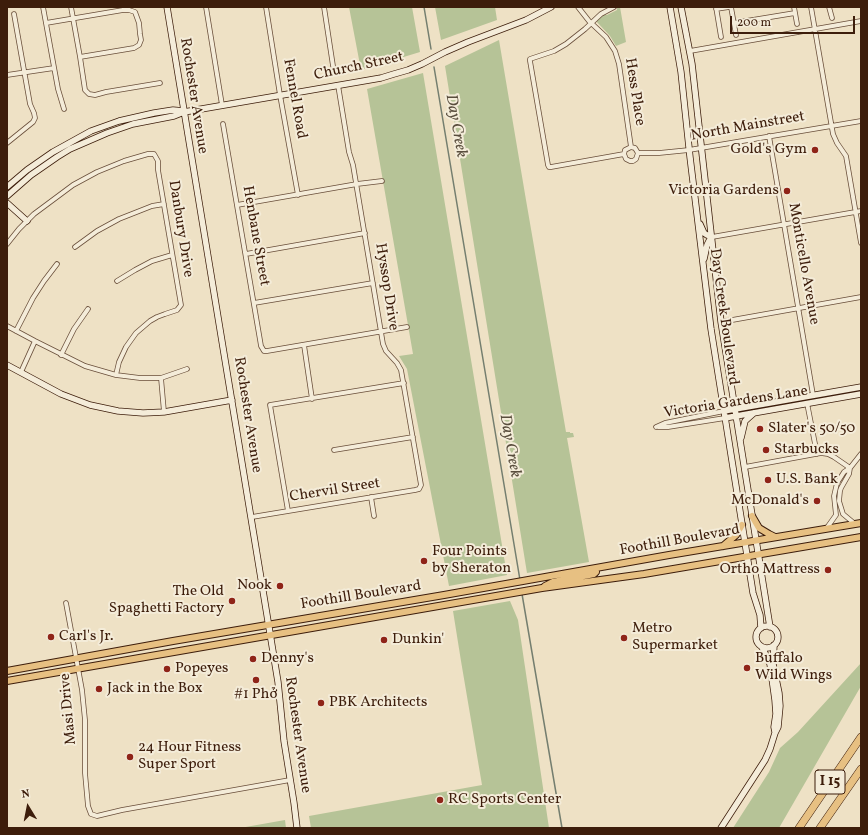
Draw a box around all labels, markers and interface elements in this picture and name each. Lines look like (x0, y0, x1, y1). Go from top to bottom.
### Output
scale bar (732, 8, 857, 34)
text: 200 m (737, 15, 771, 31)
street label: Rochester Avenue (175, 37, 211, 155)
street label: Church Street (313, 49, 405, 85)
street label: Fennel Road (278, 57, 310, 141)
street label: Hess Place (620, 57, 648, 127)
water label: Day Creek (440, 93, 470, 159)
street label: North Mainstreet (690, 108, 806, 146)
place label: Gold's Gym (731, 141, 807, 159)
marker: Gold's Gym (810, 145, 820, 155)
street label: Danbury Drive (163, 179, 197, 279)
place label: Victoria Gardens (668, 182, 779, 200)
street label: Henbane Street (237, 185, 273, 287)
marker: Victoria Gardens (782, 186, 792, 196)
street label: Monticello Avenue (783, 202, 823, 326)
street label: Hyssop Drive (370, 242, 402, 332)
street label: Day Creek Boulevard (704, 247, 742, 387)
street label: Rochester Avenue (229, 356, 265, 474)
street label: Victoria Gardens Lane (663, 383, 809, 423)
water label: Day Creek (494, 413, 524, 479)
place label: Slater's 50/50 (768, 420, 855, 438)
marker: Slater's 50/50 (755, 424, 765, 434)
place label: Starbucks (774, 441, 839, 459)
marker: Starbucks (761, 445, 771, 455)
place label: U.S. Bank (776, 471, 838, 489)
street label: Chervil Street (288, 475, 382, 507)
marker: U.S. Bank (763, 475, 773, 485)
place label: McDonald's (731, 492, 809, 510)
marker: McDonald's (812, 496, 822, 506)
street label: Foothill Boulevard (619, 522, 741, 560)
place label: Four Points by Sheraton (432, 543, 511, 578)
marker: Four Points by Sheraton (419, 556, 429, 566)
place label: Ortho Mattress (720, 561, 820, 579)
marker: Ortho Mattress (823, 565, 833, 575)
place label: Nook (237, 577, 272, 595)
street label: Foothill Boulevard (300, 578, 422, 614)
marker: Nook (275, 581, 285, 591)
place label: The Old Spaghetti Factory (109, 583, 224, 618)
marker: The Old Spaghetti Factory (227, 596, 237, 606)
place label: Metro Supermarket (632, 620, 718, 655)
place label: Carl's Jr. (59, 628, 114, 646)
place label: Dunkin' (392, 631, 444, 649)
marker: Carl's Jr. (46, 632, 56, 642)
marker: Metro Supermarket (619, 633, 629, 643)
marker: Dunkin' (379, 635, 389, 645)
place label: Denny's (261, 650, 314, 668)
place label: Buffalo Wild Wings (755, 650, 832, 685)
marker: Denny's (248, 654, 258, 664)
place label: Popeyes (175, 660, 228, 678)
marker: Buffalo Wild Wings (742, 663, 752, 673)
marker: Popeyes (162, 664, 172, 674)
street label: Masi Drive (57, 672, 81, 746)
marker: #1 Phở (251, 675, 261, 685)
street label: Rochester Avenue (280, 676, 314, 794)
place label: Jack in the Box (107, 680, 203, 698)
marker: Jack in the Box (94, 684, 104, 694)
place label: #1 Phở (234, 686, 278, 704)
place label: PBK Architects (329, 694, 427, 712)
marker: PBK Architects (316, 698, 326, 708)
place label: 24 Hour Fitness Super Sport (138, 739, 241, 774)
marker: 24 Hour Fitness Super Sport (125, 752, 135, 762)
road number: I 15 (815, 770, 845, 794)
north arrow (8, 787, 48, 827)
text: N (21, 787, 31, 803)
place label: RC Sports Center (448, 791, 561, 809)
marker: RC Sports Center (435, 795, 445, 805)

